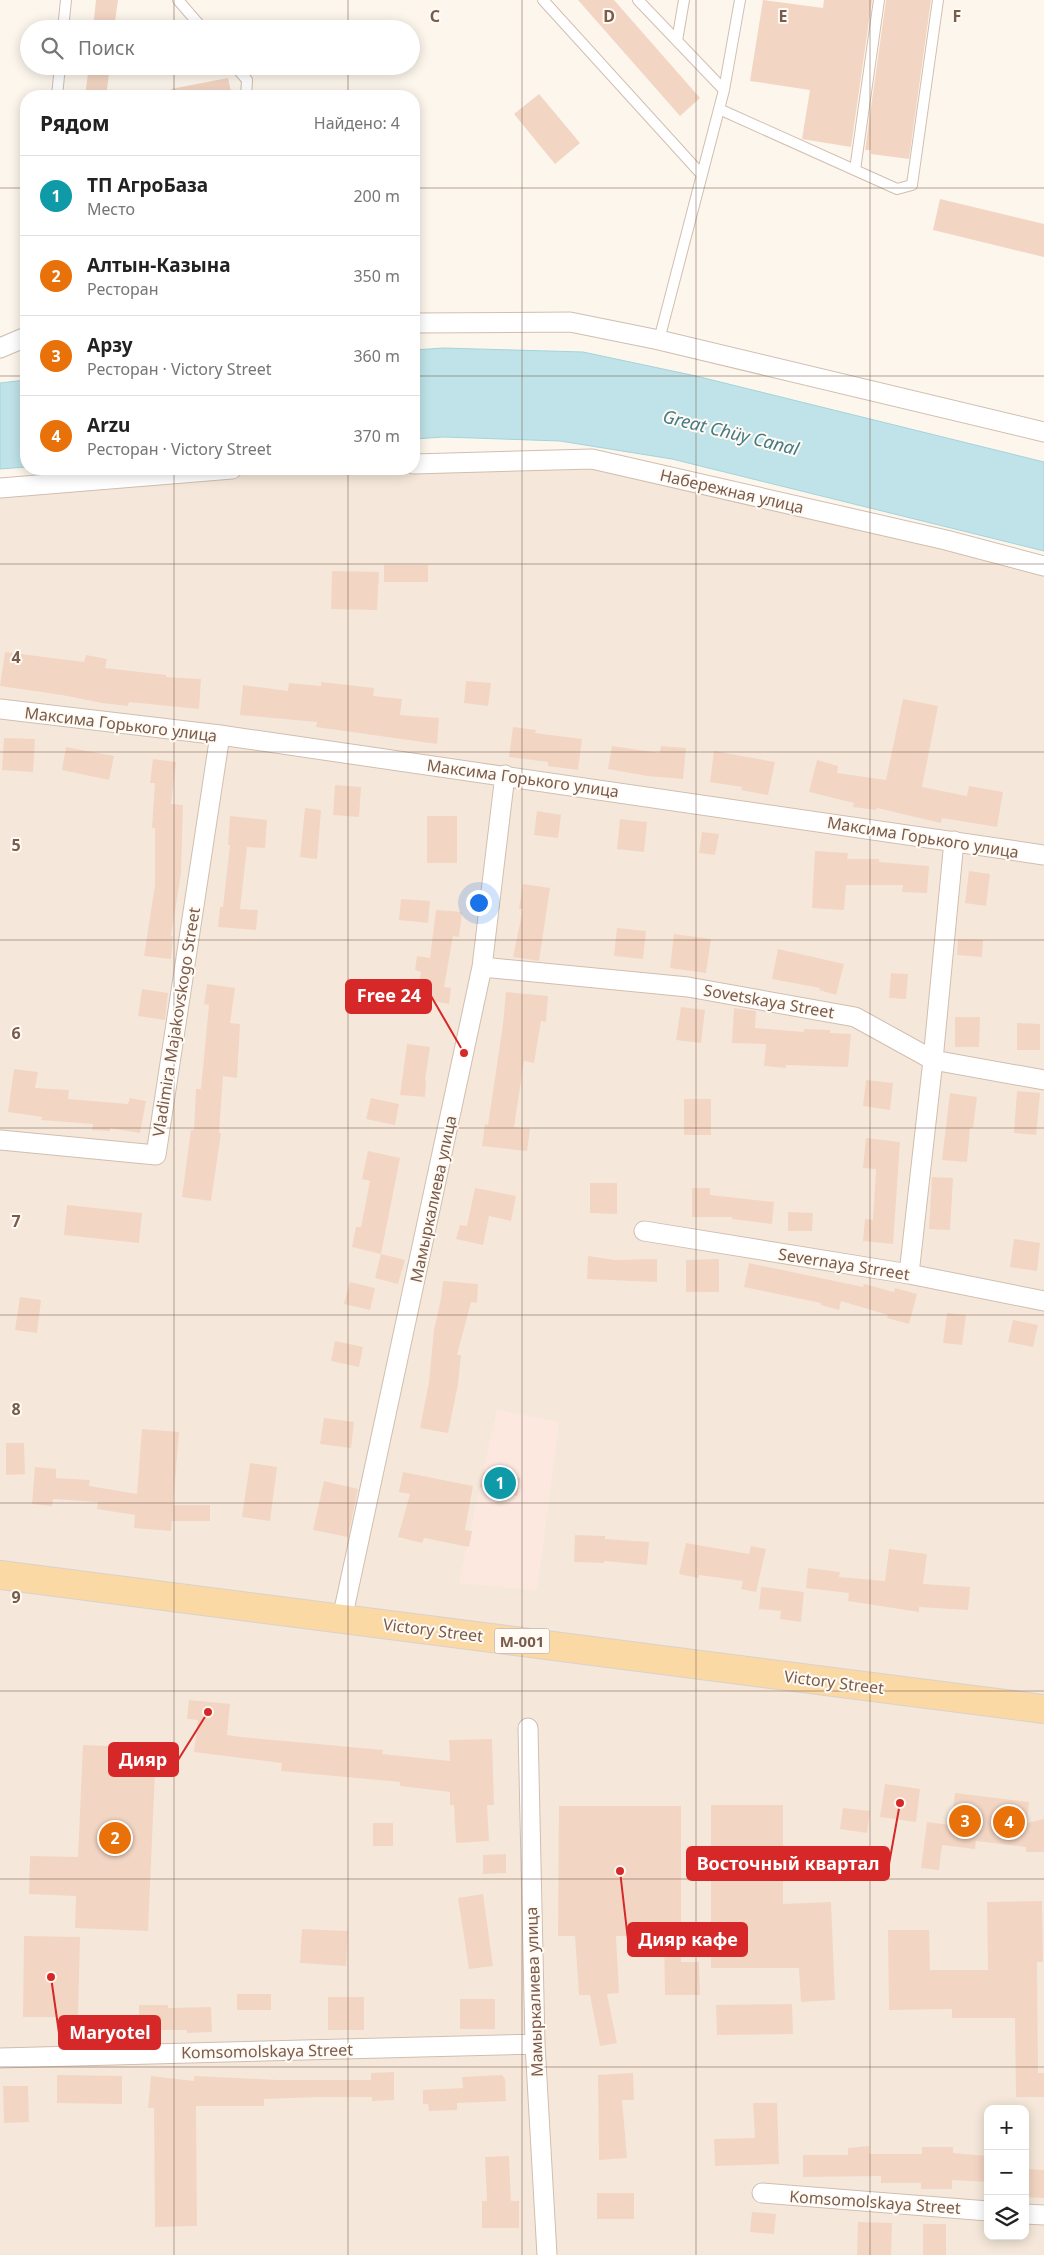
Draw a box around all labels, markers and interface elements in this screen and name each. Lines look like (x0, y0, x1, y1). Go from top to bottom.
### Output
text: C (430, 5, 440, 27)
text: D (603, 5, 615, 27)
text: E (779, 5, 788, 27)
text: F (953, 5, 961, 27)
search box (20, 20, 420, 75)
icon: search (38, 34, 66, 62)
text: Поиск (78, 35, 134, 61)
text: Рядом (40, 109, 110, 137)
text: Найдено: 4 (314, 112, 400, 134)
text: ТП АгроБаза (87, 172, 208, 198)
text: 1 (51, 185, 61, 207)
text: 200 m (353, 185, 400, 207)
text: Место (87, 198, 135, 220)
text: Алтын-Казына (87, 252, 230, 278)
text: 2 (51, 265, 61, 287)
text: 350 m (353, 265, 400, 287)
text: Ресторан (87, 278, 158, 300)
text: Арзу (87, 332, 133, 358)
text: 3 (51, 345, 61, 367)
text: 360 m (353, 345, 400, 367)
text: Ресторан · Victory Street (87, 358, 272, 380)
water label: Great Chüy Canal (660, 403, 802, 461)
text: Arzu (87, 412, 130, 438)
text: 4 (51, 425, 61, 447)
text: 370 m (353, 425, 400, 447)
text: Ресторан · Victory Street (87, 438, 272, 460)
street label: Набережная улица (658, 464, 806, 518)
text: 4 (11, 646, 21, 668)
street label: Максима Горького улица (23, 701, 219, 747)
street label: Максима Горького улица (426, 754, 620, 802)
street label: Максима Горького улица (826, 811, 1020, 863)
text: 5 (11, 834, 21, 856)
your location (466, 890, 492, 916)
street label: Vladimira Majakovskogo Street (147, 905, 205, 1138)
street label: Sovetskaya Street (702, 979, 836, 1023)
callout: Free 24 (346, 980, 431, 1013)
text: Free 24 (357, 983, 421, 1007)
text: 6 (11, 1022, 21, 1044)
street label: Мамыркалиева улица (405, 1113, 461, 1285)
text: 7 (11, 1210, 21, 1232)
street label: Severnaya Strreet (777, 1243, 911, 1285)
text: 8 (11, 1398, 21, 1420)
pin: 1 (484, 1464, 516, 1502)
text: 9 (11, 1586, 21, 1608)
street label: Victory Street (382, 1613, 484, 1647)
road number: М-001 (494, 1628, 550, 1654)
street label: Victory Street (783, 1665, 885, 1699)
callout: Дияр (109, 1743, 178, 1776)
text: Дияр (119, 1747, 167, 1771)
pin: 3 (949, 1802, 981, 1840)
pin: 4 (993, 1803, 1025, 1841)
pin: 2 (99, 1819, 131, 1857)
callout: Восточный квартал (687, 1847, 889, 1880)
text: Восточный квартал (697, 1851, 879, 1875)
street label: Мамыркалиева улица (520, 1907, 548, 2077)
callout: Дияр кафе (628, 1923, 747, 1956)
text: Дияр кафе (638, 1927, 738, 1951)
callout: Maryotel (59, 2016, 160, 2049)
text: Maryotel (69, 2020, 151, 2044)
street label: Komsomolskaya Street (181, 2038, 353, 2063)
map controls (984, 2105, 1029, 2240)
button: + (984, 2105, 1029, 2150)
button: − (984, 2150, 1029, 2195)
street label: Komsomolskaya Street (789, 2185, 962, 2219)
button: layers (984, 2195, 1029, 2240)

